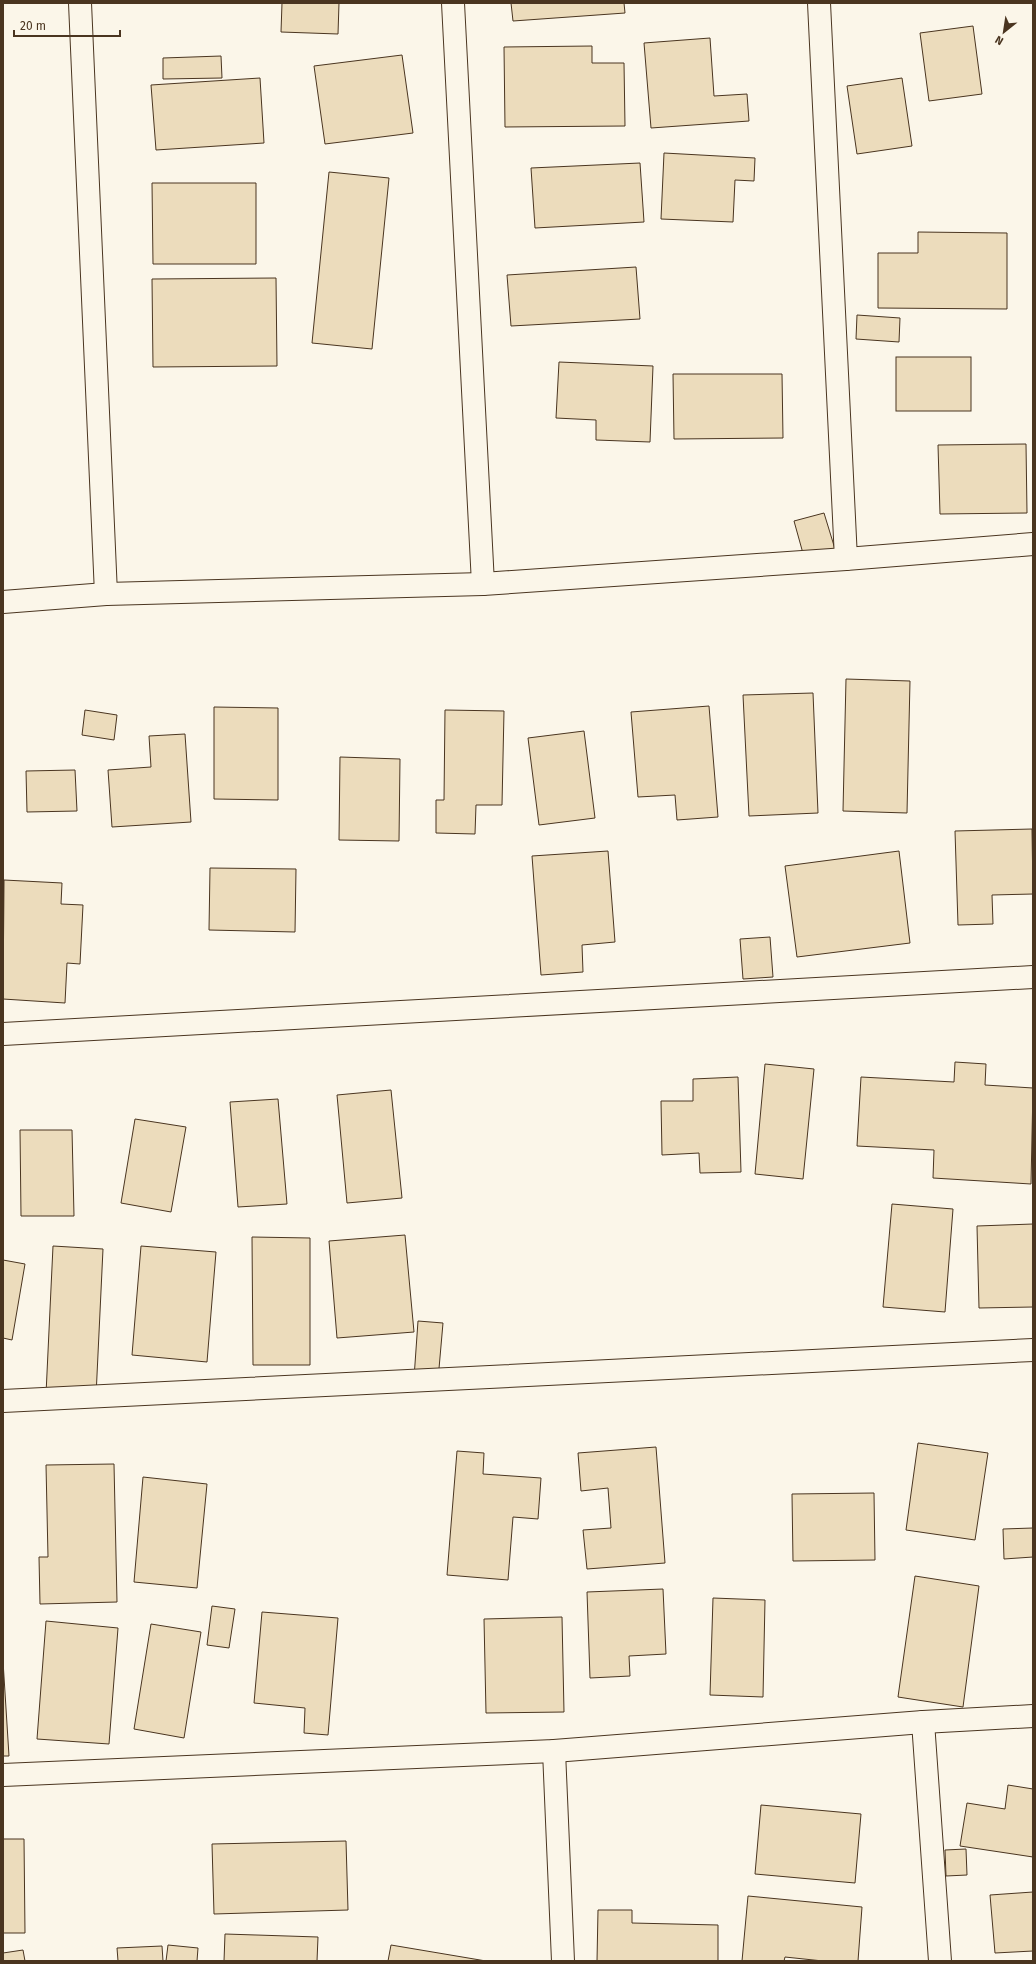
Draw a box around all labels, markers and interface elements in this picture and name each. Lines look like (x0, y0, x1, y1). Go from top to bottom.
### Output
scale bar (14, 12, 120, 38)
north arrow (984, 12, 1024, 52)
text: 20 m (20, 19, 46, 33)
text: N (993, 33, 1006, 48)

